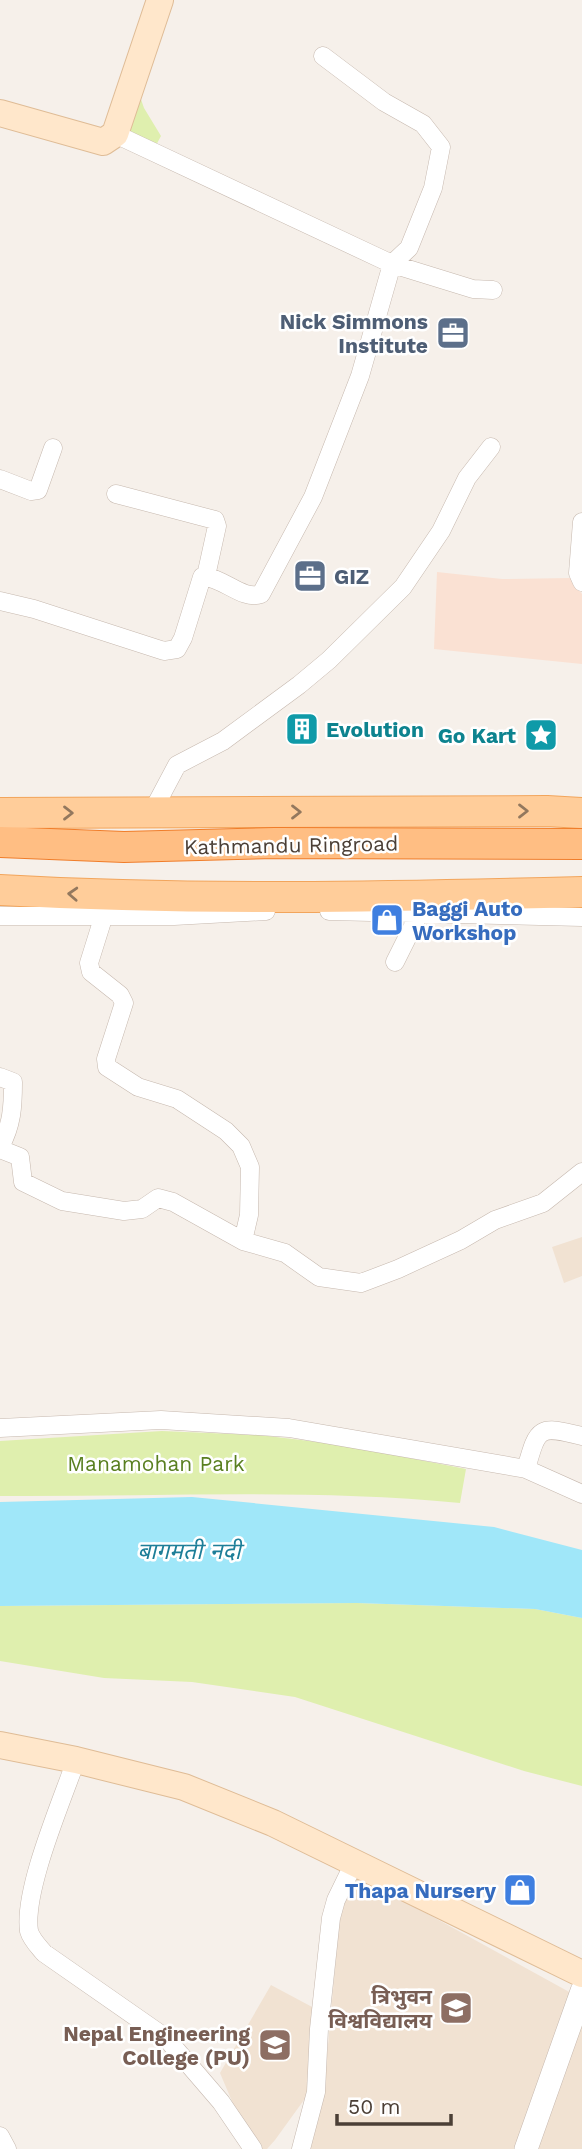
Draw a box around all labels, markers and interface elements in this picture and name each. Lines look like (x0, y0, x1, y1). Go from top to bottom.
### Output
place label: Nick Simmons Institute (280, 309, 428, 358)
office icon: Nick Simmons Institute (434, 314, 472, 352)
office icon: GIZ (291, 557, 329, 595)
place label: GIZ (334, 564, 369, 589)
building icon: Evolution (283, 710, 321, 748)
place icon: Go Kart (522, 716, 560, 754)
place label: Evolution (326, 717, 424, 742)
place label: Go Kart (438, 723, 516, 748)
one-way arrow (518, 803, 529, 819)
one-way arrow (291, 804, 301, 820)
one-way arrow (63, 805, 74, 821)
street label: Kathmandu Ringroad (184, 831, 398, 859)
one-way arrow (67, 887, 78, 902)
place label: Baggi Auto Workshop (412, 896, 523, 945)
shop icon: Baggi Auto Workshop (368, 901, 406, 939)
park label: Manamohan Park (67, 1451, 245, 1476)
water label: बागमती नदी (137, 1538, 245, 1565)
shop icon: Thapa Nursery (501, 1871, 539, 1909)
place label: Thapa Nursery (345, 1878, 496, 1903)
place label: त्रिभुवन विश्वविद्यालय (328, 1984, 433, 2033)
school or university icon: त्रिभुवन विश्वविद्यालय (437, 1989, 475, 2027)
place label: Nepal Engineering College (PU) (63, 2021, 250, 2070)
school or university icon: Nepal Engineering College (PU) (256, 2026, 294, 2064)
scale bar (337, 2082, 451, 2126)
text: 50 m (348, 2094, 400, 2119)

